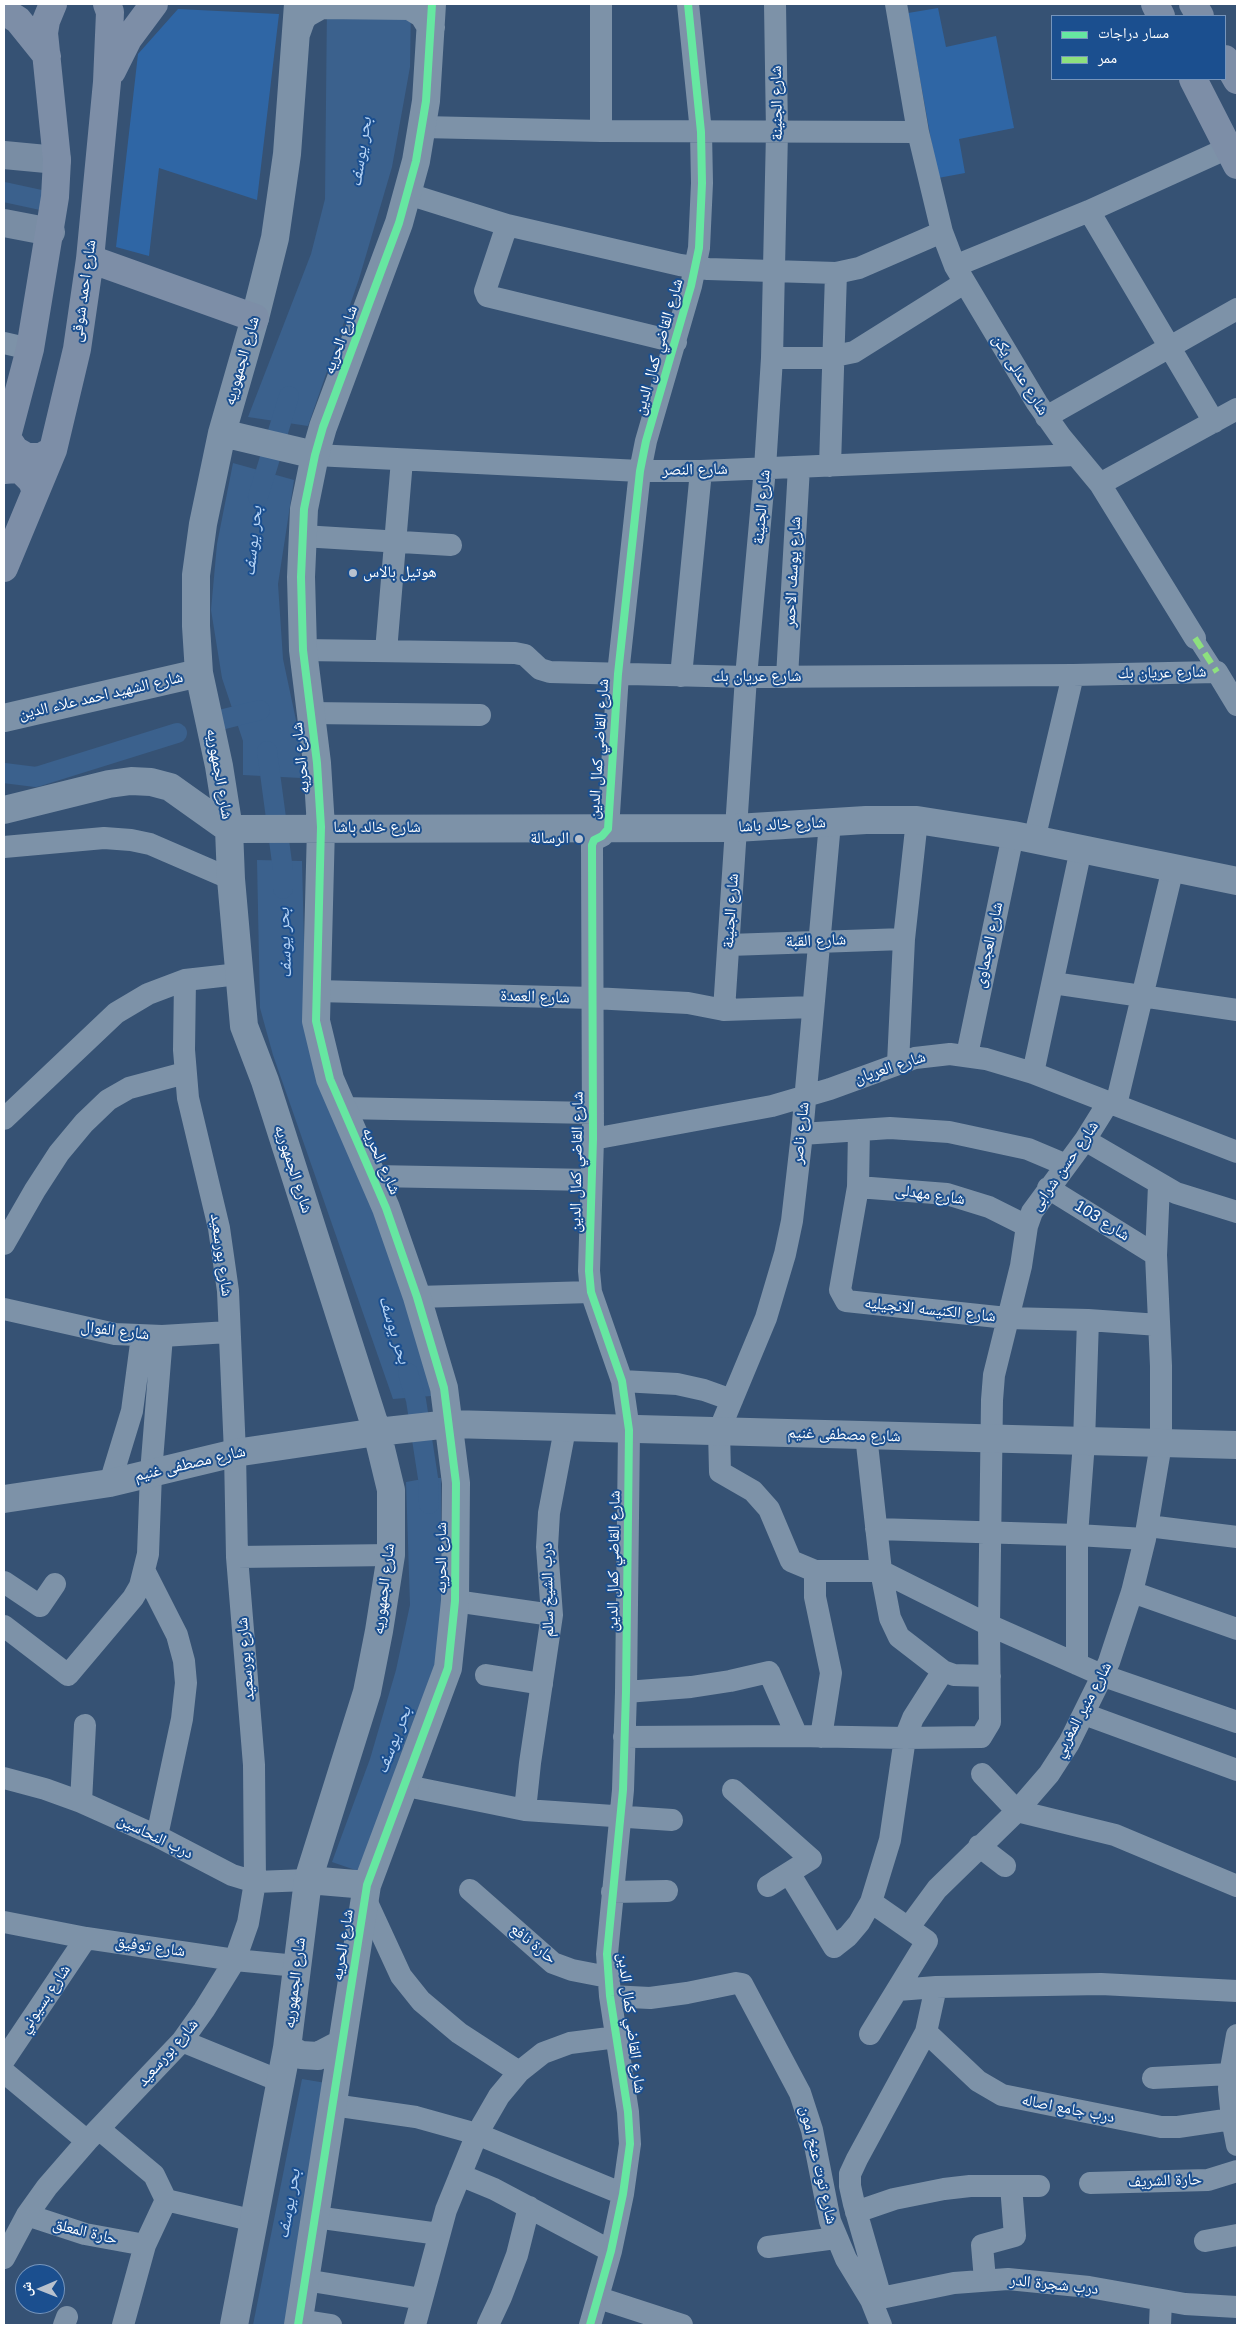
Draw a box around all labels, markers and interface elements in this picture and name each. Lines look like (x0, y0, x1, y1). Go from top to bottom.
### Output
legend (1051, 15, 1226, 80)
text: مسار دراجات (1098, 24, 1169, 41)
text: ممر (1098, 49, 1117, 66)
street label: شارع الجنينة (767, 65, 787, 141)
water label: بحر يوسف (345, 116, 377, 188)
street label: شارع احمد شوقى (67, 239, 101, 343)
street label: شارع القاضي كمال الدين (630, 276, 688, 418)
street label: شارع الحريه (320, 303, 362, 377)
street label: شارع الجمهوريه (220, 314, 264, 408)
street label: شارع عدلى يكن (988, 331, 1052, 419)
street label: شارع النصر (662, 460, 728, 480)
street label: شارع الجنينة (749, 469, 775, 545)
water label: بحر يوسف (239, 505, 267, 577)
street label: شارع يوسف الاحمر (781, 516, 805, 628)
place label: هوتيل بالاس (363, 563, 437, 583)
marker: هوتيل بالاس (347, 567, 359, 579)
street label: شارع عريان بك (1117, 663, 1207, 683)
street label: شارع عريان بك (713, 667, 801, 687)
street label: شارع الشهيد احمد علاء الدين (17, 668, 185, 724)
street label: شارع القاضي كمال الدين (584, 678, 614, 820)
street label: شارع الحريه (288, 721, 314, 795)
street label: شارع الجمهوريه (202, 727, 236, 821)
street label: شارع خالد باشا (738, 813, 826, 837)
street label: شارع خالد باشا (333, 818, 421, 838)
place label: الرسالة (530, 829, 569, 849)
marker: الرسالة (573, 833, 585, 845)
street label: شارع الجنينة (719, 873, 743, 949)
street label: شارع العجماوى (971, 900, 1007, 990)
water label: بحر يوسف (273, 907, 297, 979)
street label: شارع القبة (786, 930, 846, 952)
street label: شارع العمدة (500, 986, 570, 1008)
street label: شارع العريان (852, 1047, 928, 1089)
street label: شارع القاضي كمال الدين (566, 1091, 588, 1233)
street label: شارع ناصر (788, 1101, 814, 1165)
street label: شارع حسن شرابى (1027, 1117, 1103, 1215)
street label: شارع الجمهوريه (270, 1122, 316, 1216)
street label: شارع الحريه (358, 1124, 404, 1198)
street label: شارع مهدلى (894, 1181, 966, 1209)
street label: شارع 103 (1071, 1197, 1133, 1245)
street label: شارع بورسعيد (206, 1212, 236, 1298)
water label: بحر يوسف (373, 1293, 415, 1367)
street label: شارع الكنيسه الانجيليه (863, 1294, 997, 1326)
street label: شارع الفوال (80, 1317, 150, 1345)
street label: شارع مصطفى غنيم (787, 1423, 901, 1447)
street label: شارع مصطفى غنيم (133, 1442, 247, 1486)
street label: شارع القاضي كمال الدين (603, 1490, 625, 1632)
street label: شارع الحريه (432, 1522, 452, 1594)
street label: شارع الجمهوريه (369, 1542, 399, 1636)
street label: درب الشيخ سالم (538, 1542, 558, 1638)
street label: شارع بورسعيد (233, 1617, 259, 1701)
street label: شارع منير المغربي (1050, 1659, 1116, 1761)
water label: بحر يوسف (371, 1703, 417, 1777)
street label: درب النحاسين (114, 1810, 196, 1864)
street label: شارع الحريه (328, 1908, 358, 1982)
street label: حارة نافع (506, 1919, 560, 1969)
street label: شارع توفيق (114, 1933, 186, 1961)
street label: شارع الجمهوريه (280, 1936, 310, 2030)
street label: شارع القاضي كمال الدين (613, 1952, 649, 2094)
street label: شارع بسيوني (15, 1961, 75, 2037)
street label: شارع بورسعيد (133, 2015, 203, 2091)
street label: درب جامع اصاله (1020, 2091, 1116, 2127)
street label: شارع توت عنخ امون (795, 2104, 841, 2226)
water label: بحر يوسف (272, 2167, 306, 2241)
street label: حارة الشريف (1128, 2170, 1202, 2192)
street label: حارة المعلق (51, 2215, 119, 2249)
north arrow (15, 2264, 65, 2314)
street label: درب شجرة الدر (1009, 2271, 1099, 2299)
text: ش (18, 2282, 34, 2297)

